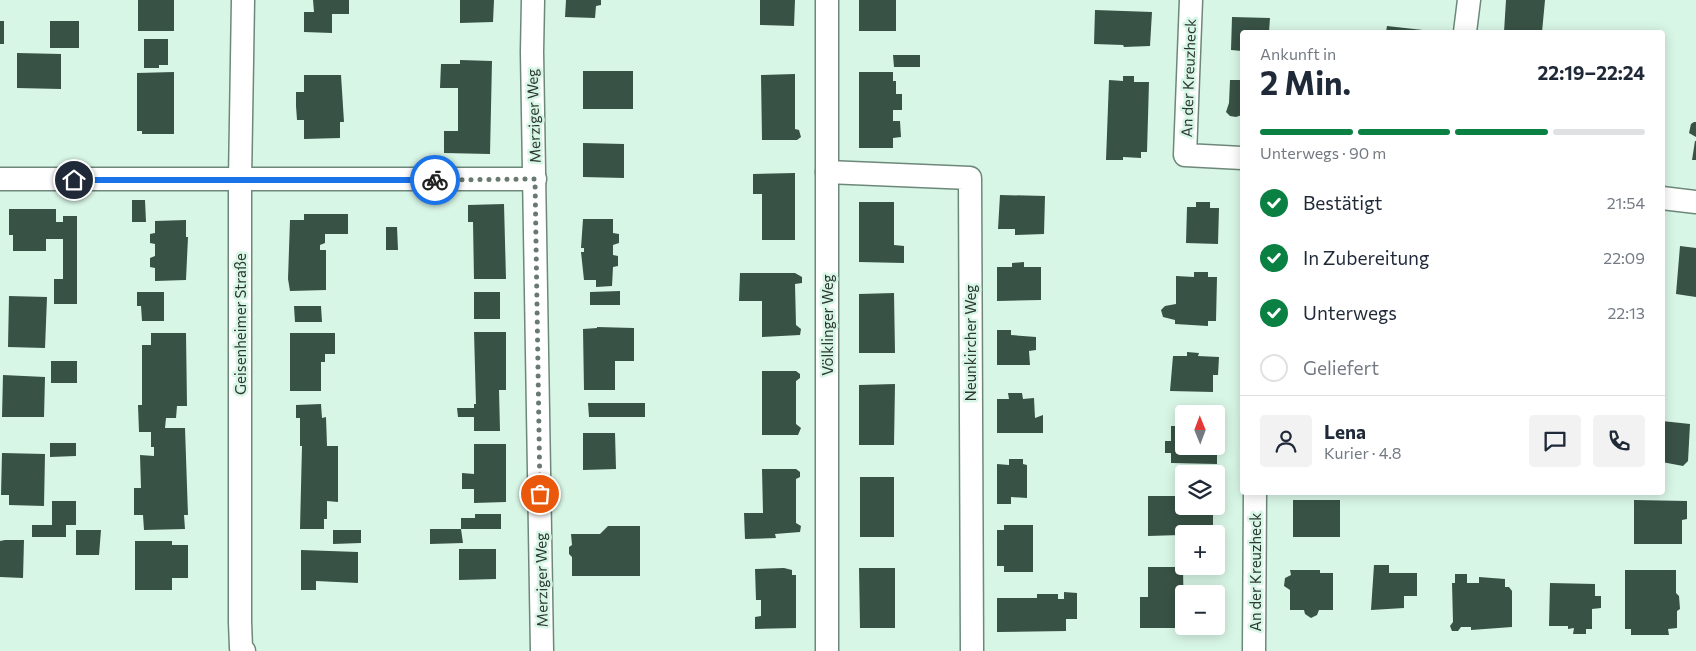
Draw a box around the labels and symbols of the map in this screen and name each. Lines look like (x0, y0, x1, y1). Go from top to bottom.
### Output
street label: An der Kreuzheck (1177, 18, 1199, 138)
street label: Merziger Weg (522, 68, 544, 164)
courier (410, 155, 460, 205)
pin (53, 159, 95, 201)
street label: Geisenheimer Straße (231, 253, 249, 395)
street label: Völklinger Weg (818, 274, 836, 376)
street label: Neunkircher Weg (961, 285, 979, 402)
north arrow (1175, 405, 1225, 455)
pin (519, 473, 561, 515)
street label: An der Kreuzheck (1246, 513, 1264, 631)
street label: Merziger Weg (531, 533, 551, 627)

